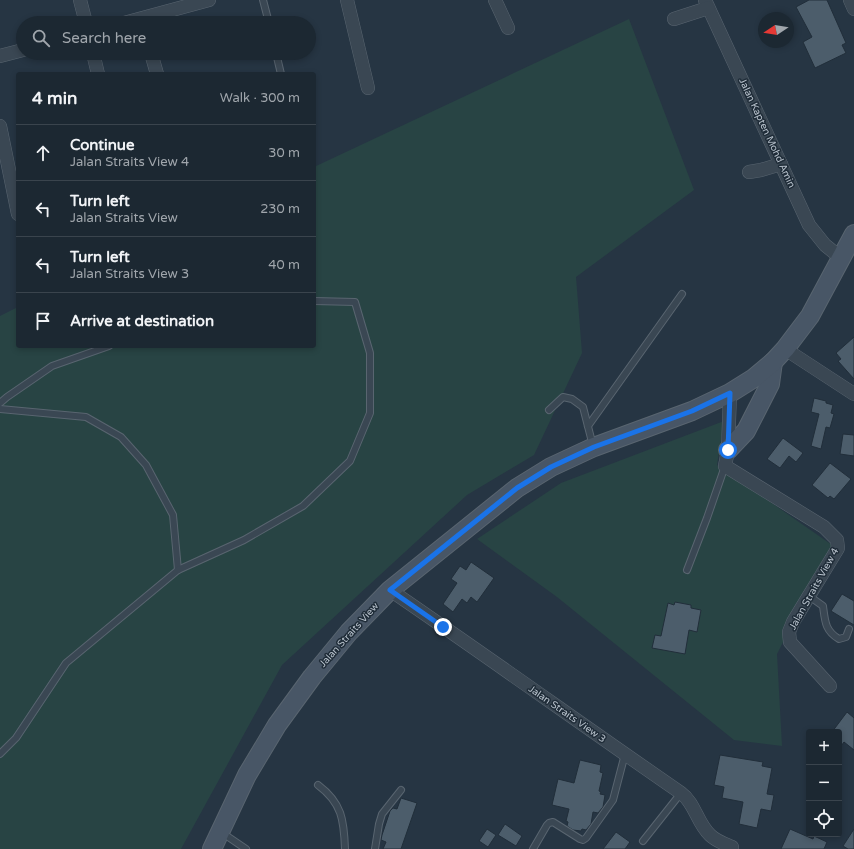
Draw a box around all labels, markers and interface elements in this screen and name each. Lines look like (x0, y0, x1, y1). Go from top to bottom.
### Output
north arrow (758, 12, 794, 48)
search box (16, 16, 316, 60)
icon: search (30, 27, 52, 49)
text: Search here (62, 29, 146, 47)
street label: Jalan Kapten Mohd Amin (736, 76, 798, 190)
text: 4 min (32, 88, 77, 109)
text: Walk · 300 m (220, 90, 300, 106)
text: Continue (70, 136, 134, 154)
icon: ahead (32, 142, 54, 164)
text: 30 m (268, 145, 300, 161)
text: Jalan Straits View 4 (70, 154, 189, 170)
text: Turn left (70, 192, 130, 210)
icon: left (32, 198, 54, 220)
text: 230 m (260, 201, 300, 217)
text: Jalan Straits View (70, 210, 178, 226)
text: Turn left (70, 248, 130, 266)
icon: left (32, 254, 54, 276)
text: 40 m (268, 257, 300, 273)
text: Jalan Straits View 3 (70, 266, 189, 282)
icon: arrive (32, 310, 54, 332)
text: Arrive at destination (70, 312, 214, 330)
route start (719, 441, 737, 459)
street label: Jalan Straits View 4 (787, 546, 841, 632)
street label: Jalan Straits View (317, 600, 381, 670)
route end (434, 618, 452, 636)
street label: Jalan Straits View 3 (526, 683, 608, 745)
map controls (806, 729, 842, 837)
button: + (806, 729, 842, 765)
button: − (806, 765, 842, 801)
button: locate (806, 801, 842, 837)

